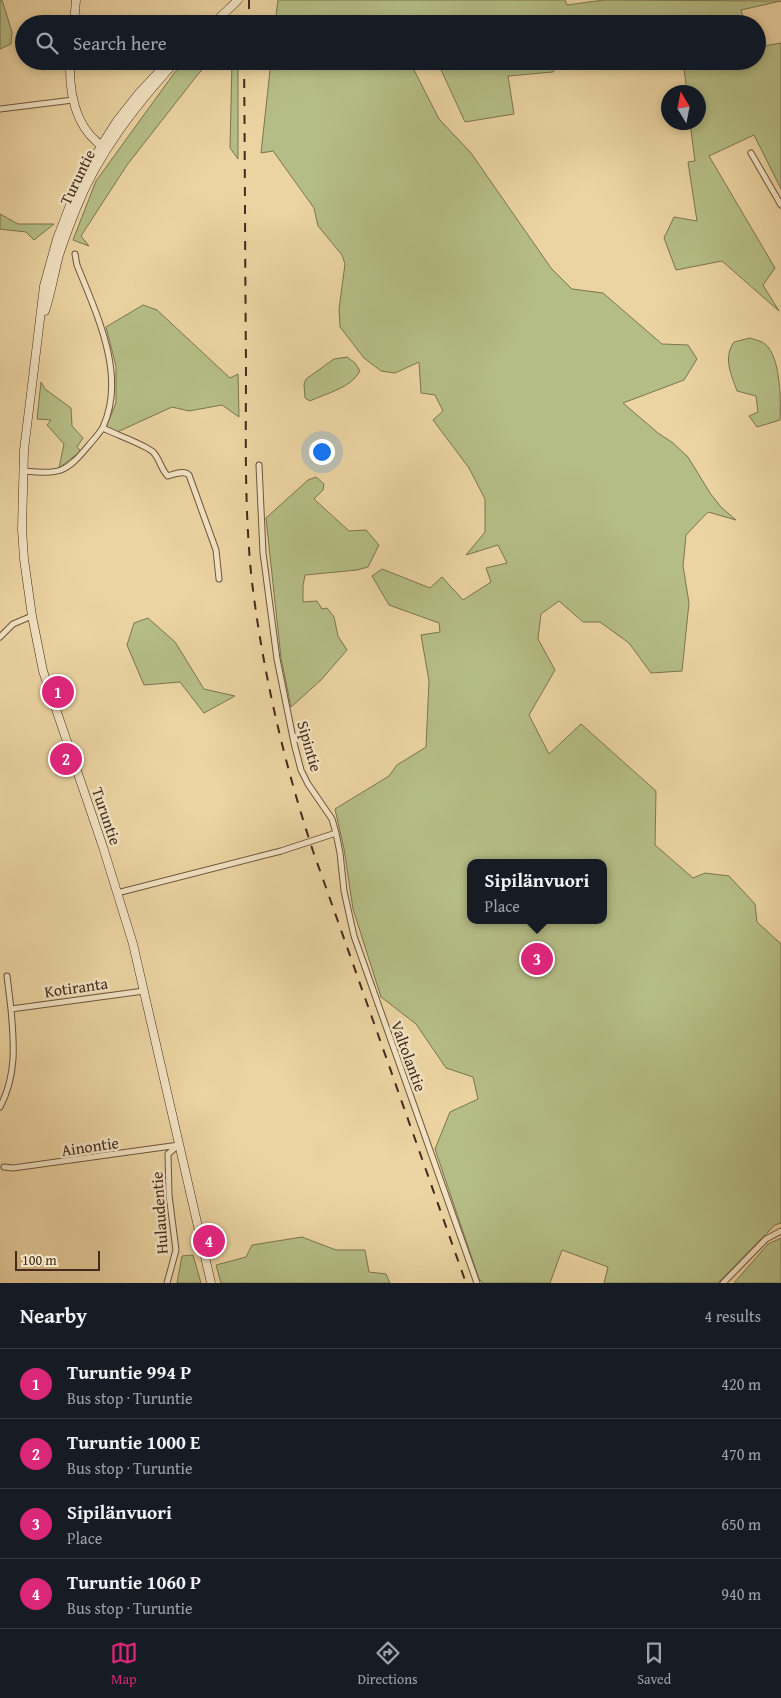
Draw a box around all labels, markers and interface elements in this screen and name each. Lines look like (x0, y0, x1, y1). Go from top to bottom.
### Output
search box (15, 15, 766, 70)
icon: search (33, 29, 61, 57)
text: Search here (73, 29, 167, 57)
north arrow (661, 85, 706, 130)
street label: Turuntie (53, 145, 101, 209)
your location (309, 439, 335, 465)
pin: 1 (42, 673, 74, 711)
street label: Sipintie (291, 718, 329, 774)
pin: 2 (50, 740, 82, 778)
street label: Turuntie (86, 784, 128, 848)
popup (467, 859, 607, 924)
text: Sipilänvuori (485, 866, 589, 894)
text: Place (485, 894, 520, 918)
pin: 3 (521, 940, 553, 978)
street label: Kotiranta (43, 971, 110, 1003)
street label: Valtolantie (385, 1017, 433, 1095)
street label: Ainontie (60, 1130, 120, 1162)
street label: Hulaudentie (144, 1171, 174, 1255)
pin: 4 (193, 1222, 225, 1260)
scale bar (15, 1248, 100, 1271)
text: 100 m (22, 1250, 57, 1270)
text: Nearby (20, 1300, 87, 1331)
text: 4 results (704, 1304, 761, 1328)
text: Turuntie 994 P (67, 1358, 191, 1386)
text: 1 (32, 1372, 40, 1396)
text: 420 m (721, 1372, 761, 1396)
text: Bus stop · Turuntie (67, 1386, 193, 1410)
text: Turuntie 1000 E (67, 1428, 200, 1456)
text: 2 (32, 1442, 40, 1466)
text: 470 m (721, 1442, 761, 1466)
text: Bus stop · Turuntie (67, 1456, 193, 1480)
text: Sipilänvuori (67, 1498, 172, 1526)
text: 3 (32, 1512, 40, 1536)
text: 650 m (721, 1512, 761, 1536)
text: Place (67, 1526, 102, 1550)
text: Turuntie 1060 P (67, 1568, 201, 1596)
text: 4 (32, 1582, 40, 1606)
text: 940 m (721, 1582, 761, 1606)
text: Bus stop · Turuntie (67, 1596, 193, 1620)
tab: Map (110, 1639, 138, 1689)
tab: Directions (357, 1639, 418, 1689)
tab: Saved (637, 1639, 671, 1689)

